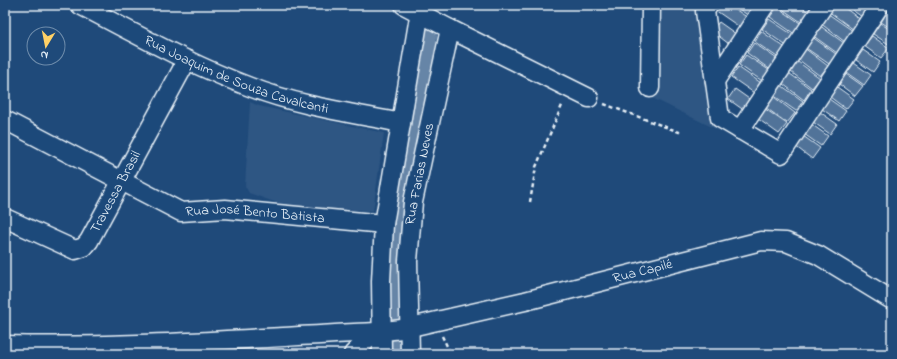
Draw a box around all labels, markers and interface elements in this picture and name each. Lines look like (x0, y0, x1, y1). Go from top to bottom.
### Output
north arrow (26, 26, 66, 66)
street label: Rua Joaquim de Souza Cavalcanti (141, 30, 330, 119)
text: N (39, 46, 49, 63)
street label: Rua Farias Neves (400, 121, 440, 227)
street label: Travessa Brasil (85, 147, 146, 237)
street label: Rua José Bento Batista (185, 198, 326, 229)
street label: Rua Capilé (611, 253, 675, 289)

